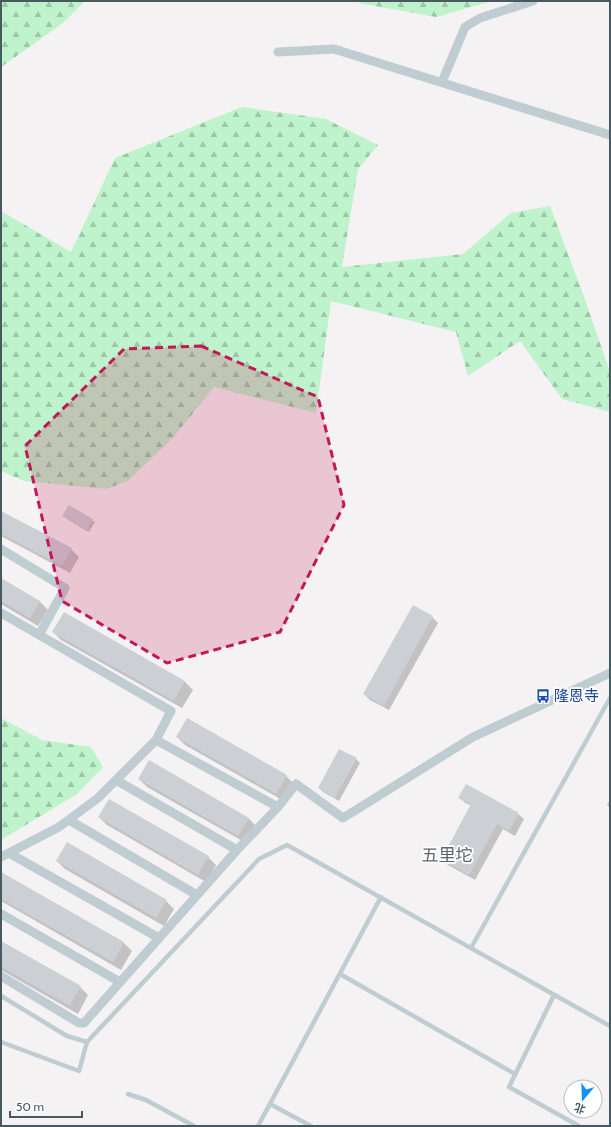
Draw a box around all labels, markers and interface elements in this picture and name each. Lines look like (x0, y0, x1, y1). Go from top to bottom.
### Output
place label: 隆恩寺 (554, 687, 599, 705)
bus stop icon: 隆恩寺 (535, 688, 551, 704)
district label: 五里坨 (422, 845, 473, 865)
north arrow (563, 1079, 603, 1119)
scale bar (10, 1093, 82, 1119)
text: 50 m (16, 1099, 44, 1114)
text: 北 (572, 1100, 587, 1117)

